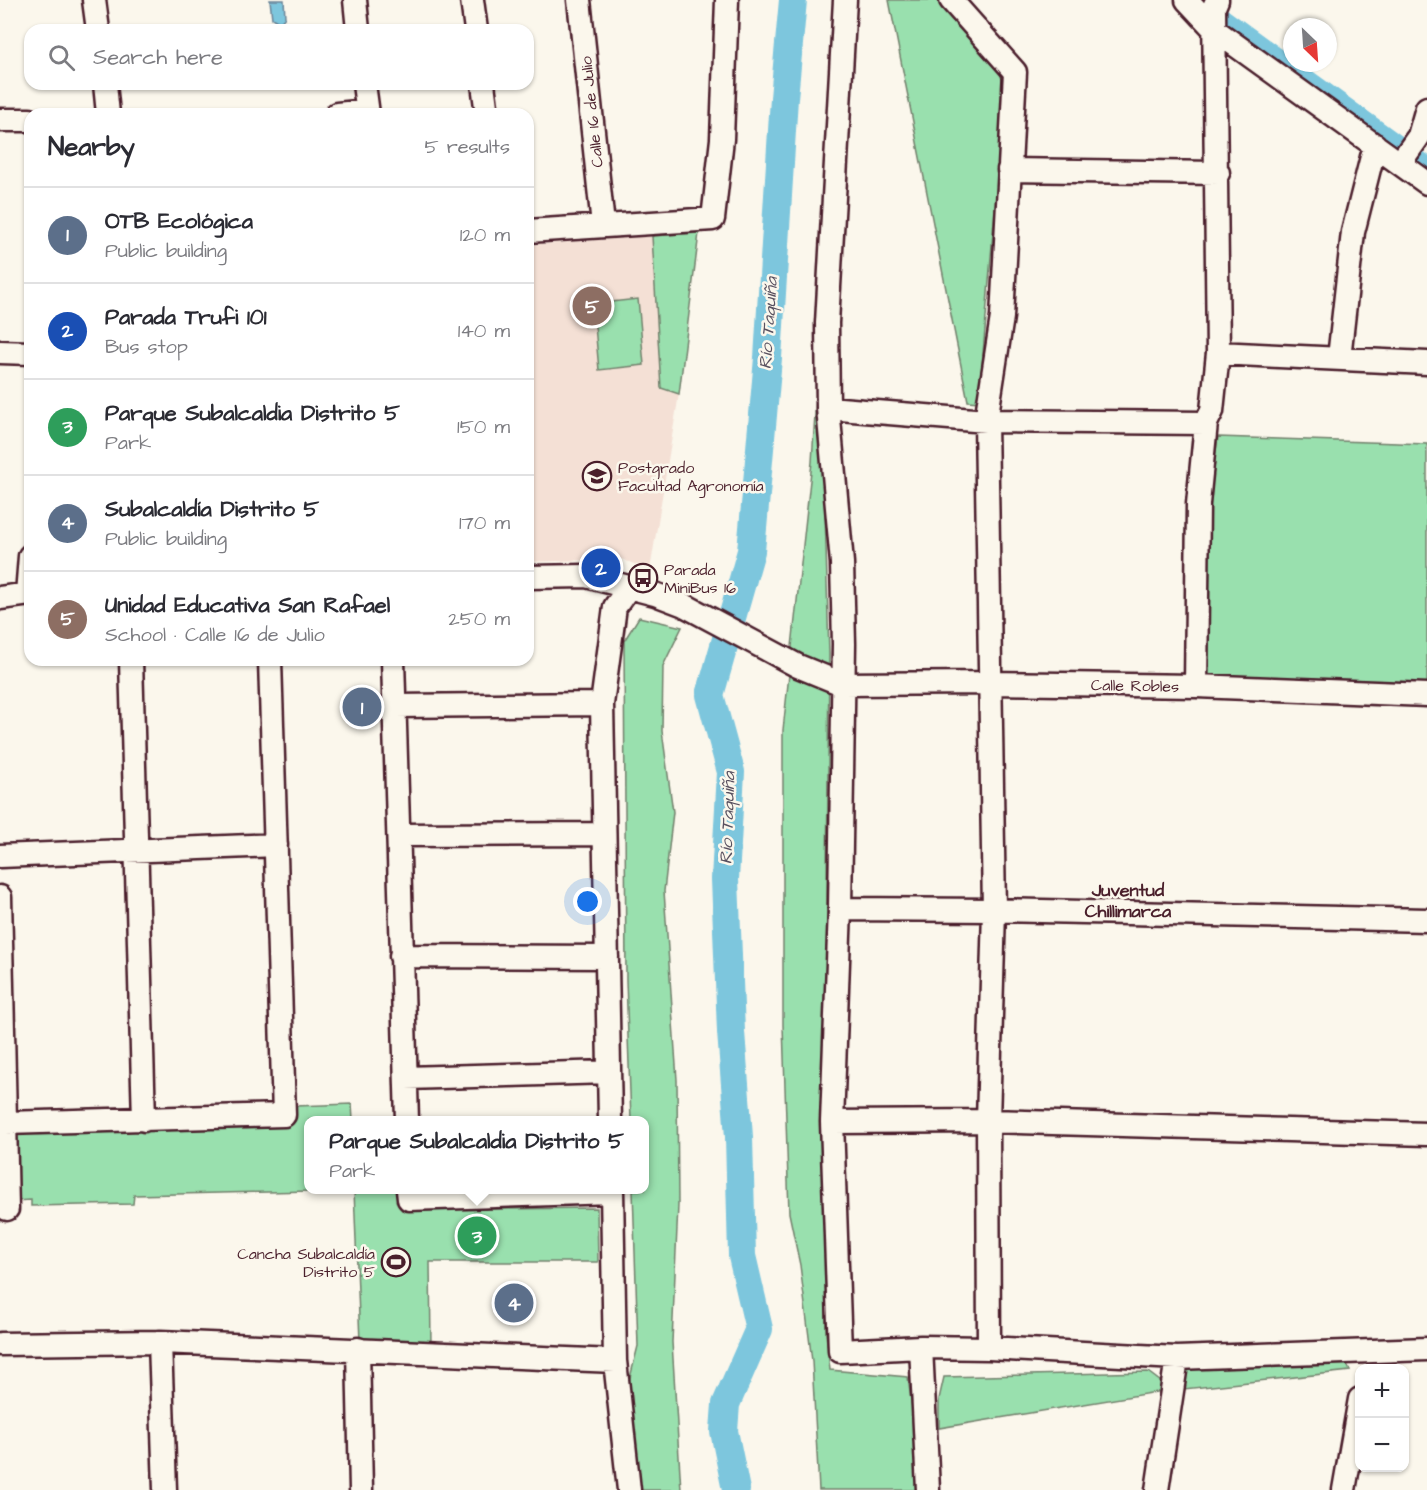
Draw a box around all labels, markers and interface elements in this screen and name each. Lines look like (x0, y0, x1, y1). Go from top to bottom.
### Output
north arrow (1283, 18, 1337, 72)
search box (24, 24, 534, 90)
icon: search (45, 41, 78, 74)
text: Search here (93, 42, 223, 73)
street label: Calle 16 de Julio (575, 55, 609, 169)
text: Nearby (48, 129, 135, 165)
text: 5 results (425, 133, 510, 161)
text: OTB Ecológica (105, 206, 253, 237)
text: 1 (66, 221, 69, 249)
text: 120 m (460, 221, 510, 249)
text: Public building (105, 237, 227, 265)
water label: Río Taquiña (753, 275, 784, 370)
pin: 5 (572, 284, 612, 328)
text: Parada Trufi 101 (105, 302, 267, 333)
text: 2 (62, 317, 73, 345)
text: 140 m (458, 317, 510, 345)
text: Bus stop (105, 333, 188, 361)
text: Parque Subalcaldia Distrito 5 (105, 398, 400, 429)
text: 3 (62, 413, 73, 441)
text: 150 m (457, 413, 510, 441)
text: Park (105, 429, 151, 457)
place label: Postgrado Facultad Agronomía (618, 457, 764, 498)
school or university icon: Postgrado Facultad Agronomía (581, 460, 613, 492)
text: Subalcaldía Distrito 5 (105, 494, 319, 525)
text: 4 (61, 509, 74, 537)
text: 170 m (459, 509, 510, 537)
text: Public building (105, 525, 227, 553)
pin: 2 (582, 546, 620, 590)
place label: Parada MiniBus 16 (664, 559, 736, 599)
bus stop icon: Parada MiniBus 16 (627, 562, 659, 594)
text: Unidad Educativa San Rafael (105, 590, 390, 621)
text: 5 (60, 605, 75, 633)
text: 250 m (448, 605, 510, 633)
text: School · Calle 16 de Julio (105, 621, 325, 649)
street label: Calle Robles (1091, 674, 1179, 698)
pin: 1 (342, 684, 382, 730)
water label: Río Taquiña (713, 771, 742, 865)
district label: Juventud Chillimarca (1085, 878, 1172, 924)
your location (573, 887, 602, 916)
popup (304, 1116, 649, 1194)
text: Parque Subalcaldia Distrito 5 (329, 1126, 624, 1157)
text: Park (329, 1157, 375, 1185)
pin: 3 (458, 1214, 496, 1258)
place label: Cancha Subalcaldía Distrito 5 (237, 1243, 376, 1283)
sports icon: Cancha Subalcaldía Distrito 5 (380, 1246, 412, 1278)
pin: 4 (494, 1280, 534, 1326)
map controls (1355, 1364, 1409, 1472)
button: + (1355, 1364, 1409, 1418)
button: − (1355, 1418, 1409, 1472)

